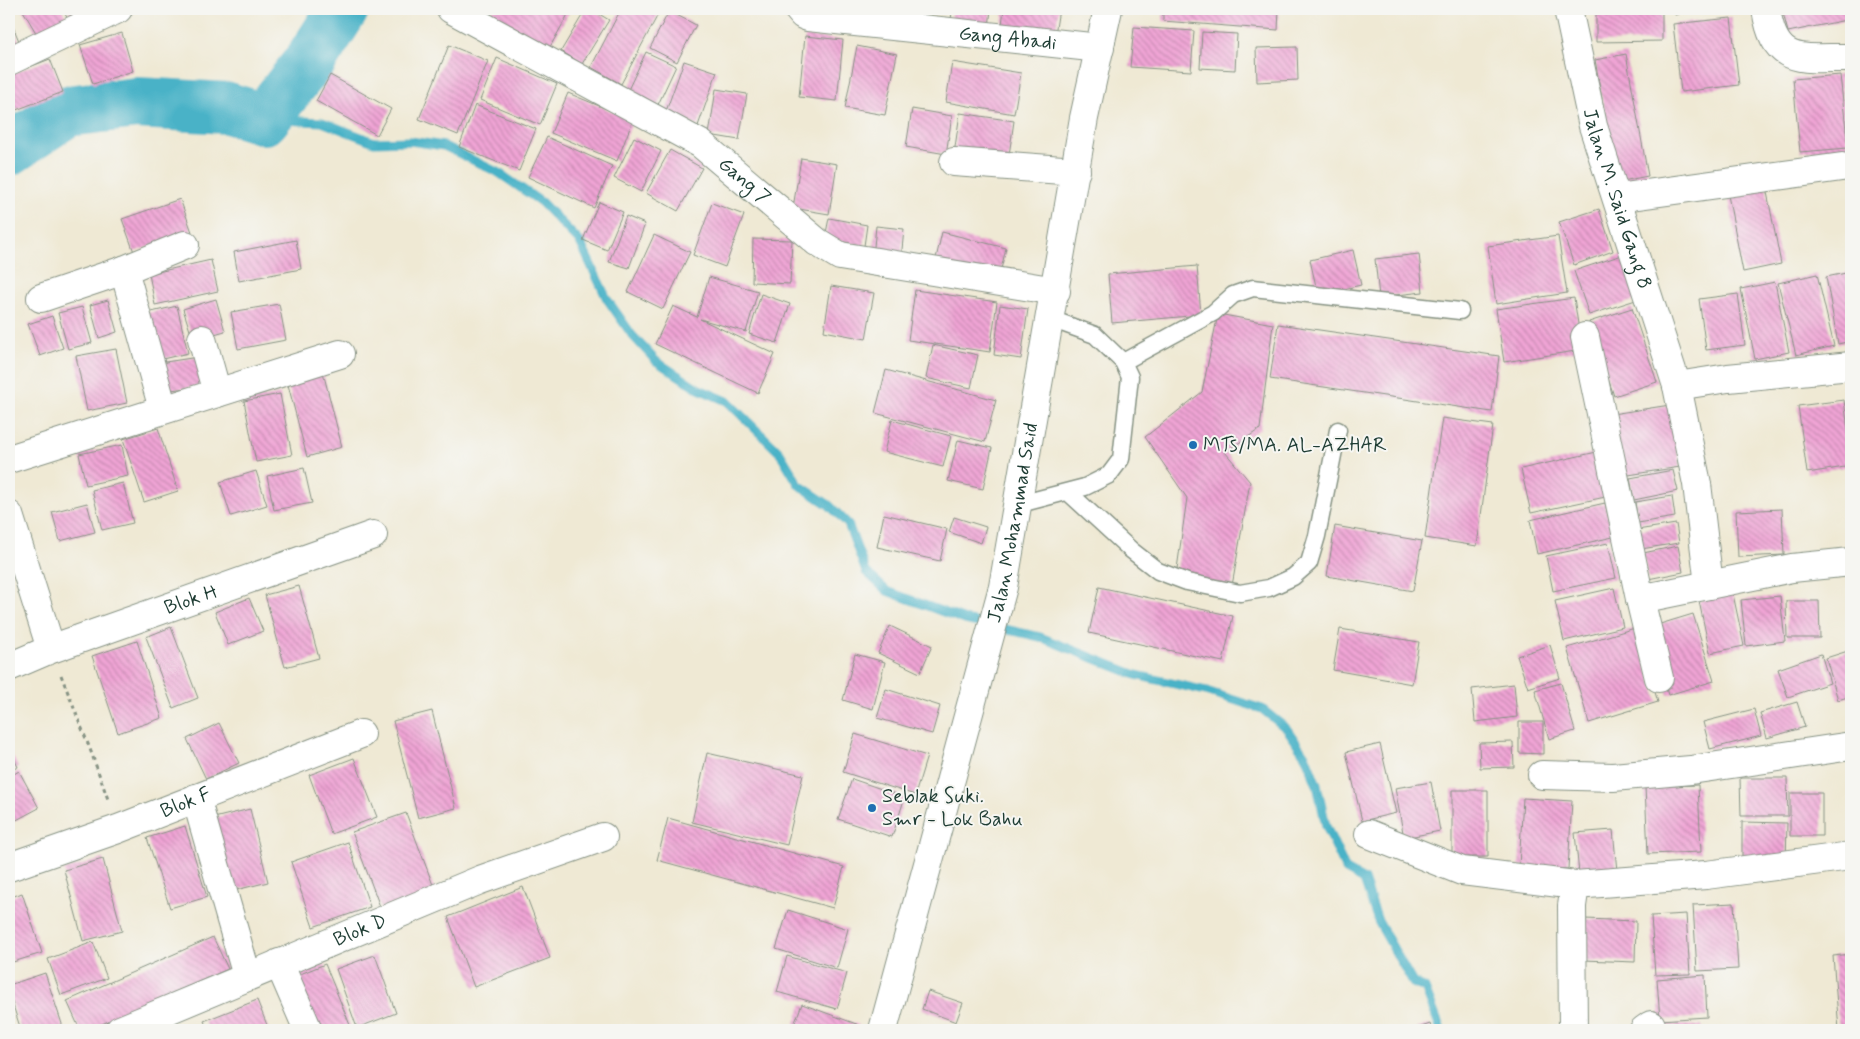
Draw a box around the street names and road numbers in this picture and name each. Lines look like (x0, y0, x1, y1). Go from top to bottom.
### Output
street label: Gang Abadi (957, 20, 1058, 57)
street label: Jalan M. Said Gang 8 (1576, 106, 1658, 292)
street label: Gang 7 (712, 151, 777, 211)
street label: Jalan Mohammad Said (980, 421, 1045, 626)
street label: Blok H (161, 578, 221, 621)
street label: Blok F (156, 781, 215, 825)
street label: Blok D (329, 907, 391, 953)

